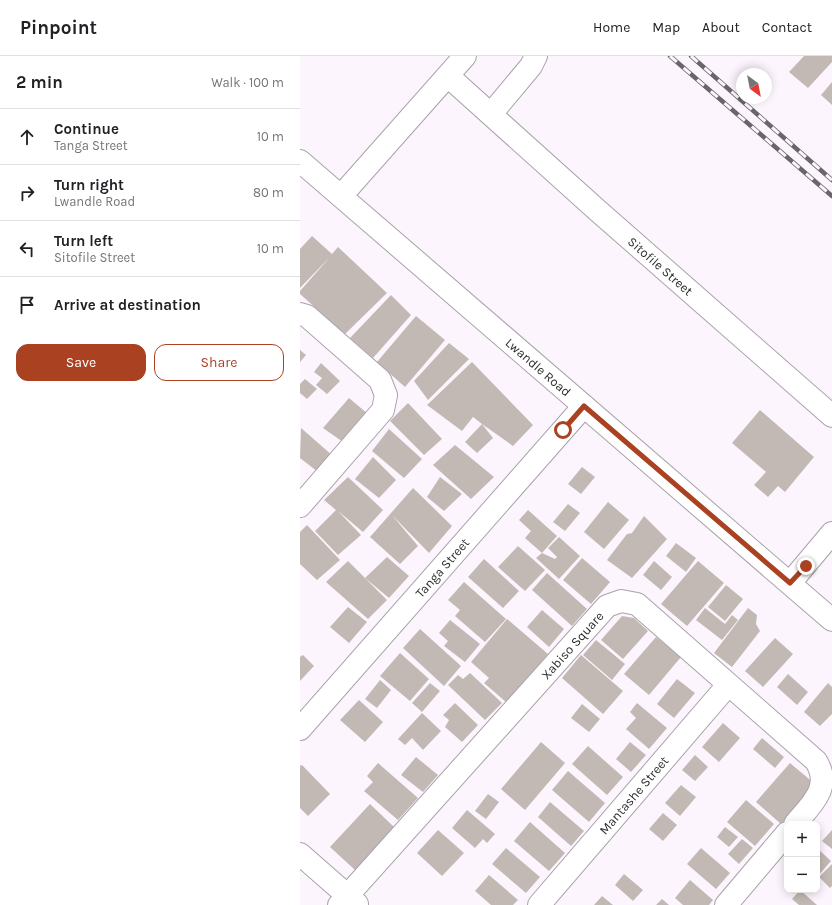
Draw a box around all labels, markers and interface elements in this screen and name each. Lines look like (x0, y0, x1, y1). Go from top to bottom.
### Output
text: Pinpoint (20, 17, 97, 39)
text: Home (593, 19, 630, 36)
text: Map (652, 19, 680, 36)
text: About (702, 19, 740, 36)
text: Contact (762, 19, 812, 36)
north arrow (736, 68, 772, 104)
text: 2 min (16, 72, 63, 92)
text: Walk · 100 m (211, 75, 284, 90)
text: Continue (54, 120, 119, 138)
icon: ahead (16, 126, 38, 148)
text: 10 m (257, 129, 284, 144)
text: Tanga Street (54, 138, 128, 153)
text: Turn right (54, 176, 124, 194)
icon: right (16, 182, 38, 204)
text: 80 m (253, 185, 284, 200)
text: Lwandle Road (54, 194, 135, 209)
text: Turn left (54, 232, 113, 250)
street label: Sitofile Street (625, 233, 696, 298)
icon: left (16, 238, 38, 260)
text: 10 m (257, 241, 284, 256)
text: Sitofile Street (54, 250, 135, 265)
icon: arrive (16, 294, 38, 316)
text: Arrive at destination (54, 296, 201, 314)
street label: Lwandle Road (503, 335, 574, 399)
button: Save (16, 344, 146, 381)
button: Share (154, 344, 284, 381)
route start (554, 421, 572, 439)
street label: Tanga Street (412, 535, 472, 600)
route end (797, 557, 815, 575)
street label: Xabiso Square (538, 608, 606, 682)
street label: Mantashe Street (596, 753, 671, 837)
map controls (784, 821, 820, 893)
button: + (784, 821, 820, 857)
button: − (784, 857, 820, 893)

